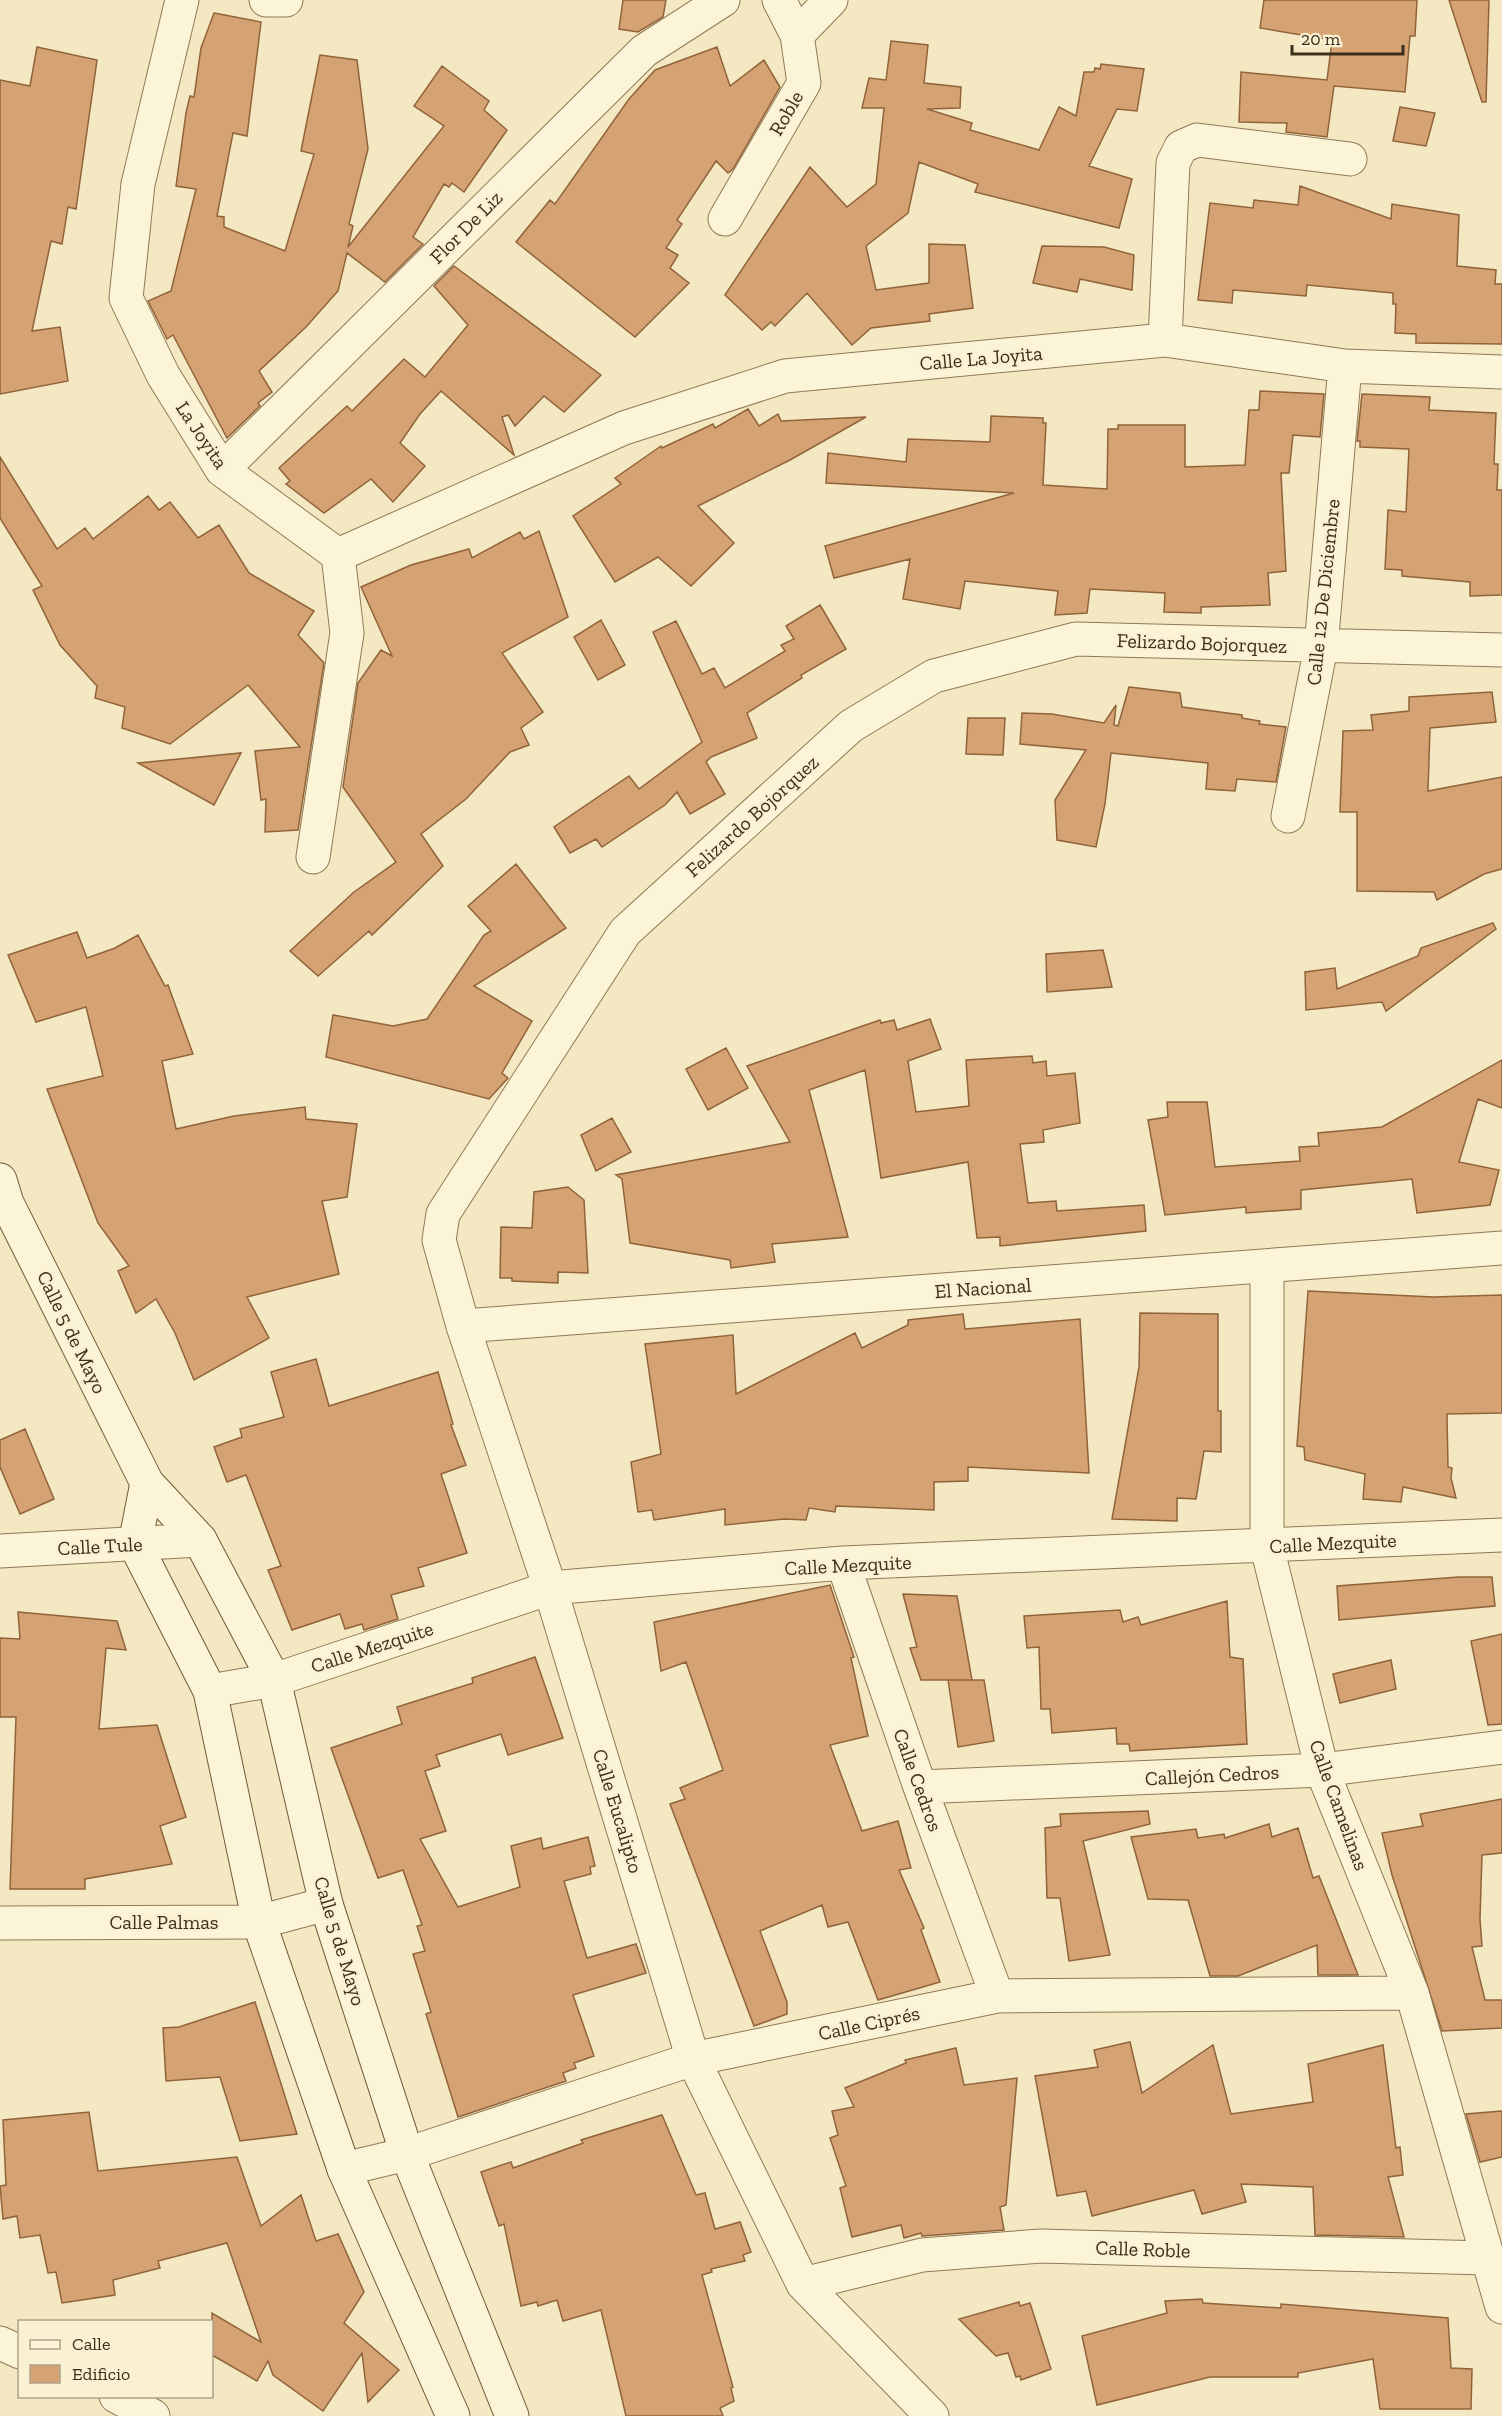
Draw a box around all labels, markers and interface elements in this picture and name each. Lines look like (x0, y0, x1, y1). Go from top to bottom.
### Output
scale bar (1292, 18, 1403, 56)
text: 20 m (1301, 28, 1341, 50)
street label: Roble (764, 86, 808, 140)
street label: Flor De Liz (425, 186, 507, 268)
street label: Calle La Joyita (919, 341, 1044, 375)
street label: La Joyita (171, 397, 233, 474)
street label: Calle 12 De Diciembre (1301, 498, 1345, 686)
street label: Felizardo Bojorquez (1116, 628, 1288, 658)
street label: Felizardo Bojorquez (680, 750, 824, 882)
street label: Calle 5 de Mayo (32, 1267, 112, 1397)
street label: El Nacional (934, 1273, 1032, 1303)
street label: Calle Mezquite (1269, 1528, 1397, 1558)
street label: Calle Tule (57, 1532, 143, 1560)
street label: Calle Mezquite (784, 1550, 912, 1580)
street label: Calle Mezquite (308, 1616, 436, 1678)
street label: Calle Cedros (888, 1725, 948, 1835)
street label: Calle Camelinas (1304, 1736, 1374, 1874)
street label: Calle Eucalipto (588, 1746, 648, 1876)
street label: Callejón Cedros (1144, 1759, 1280, 1791)
street label: Calle 5 de Mayo (309, 1874, 371, 2008)
street label: Calle Palmas (109, 1910, 219, 1934)
street label: Calle Ciprés (816, 2001, 922, 2045)
street label: Calle Roble (1095, 2235, 1191, 2263)
legend (18, 2320, 213, 2398)
text: Calle (72, 2333, 110, 2355)
text: Edificio (72, 2363, 130, 2385)

